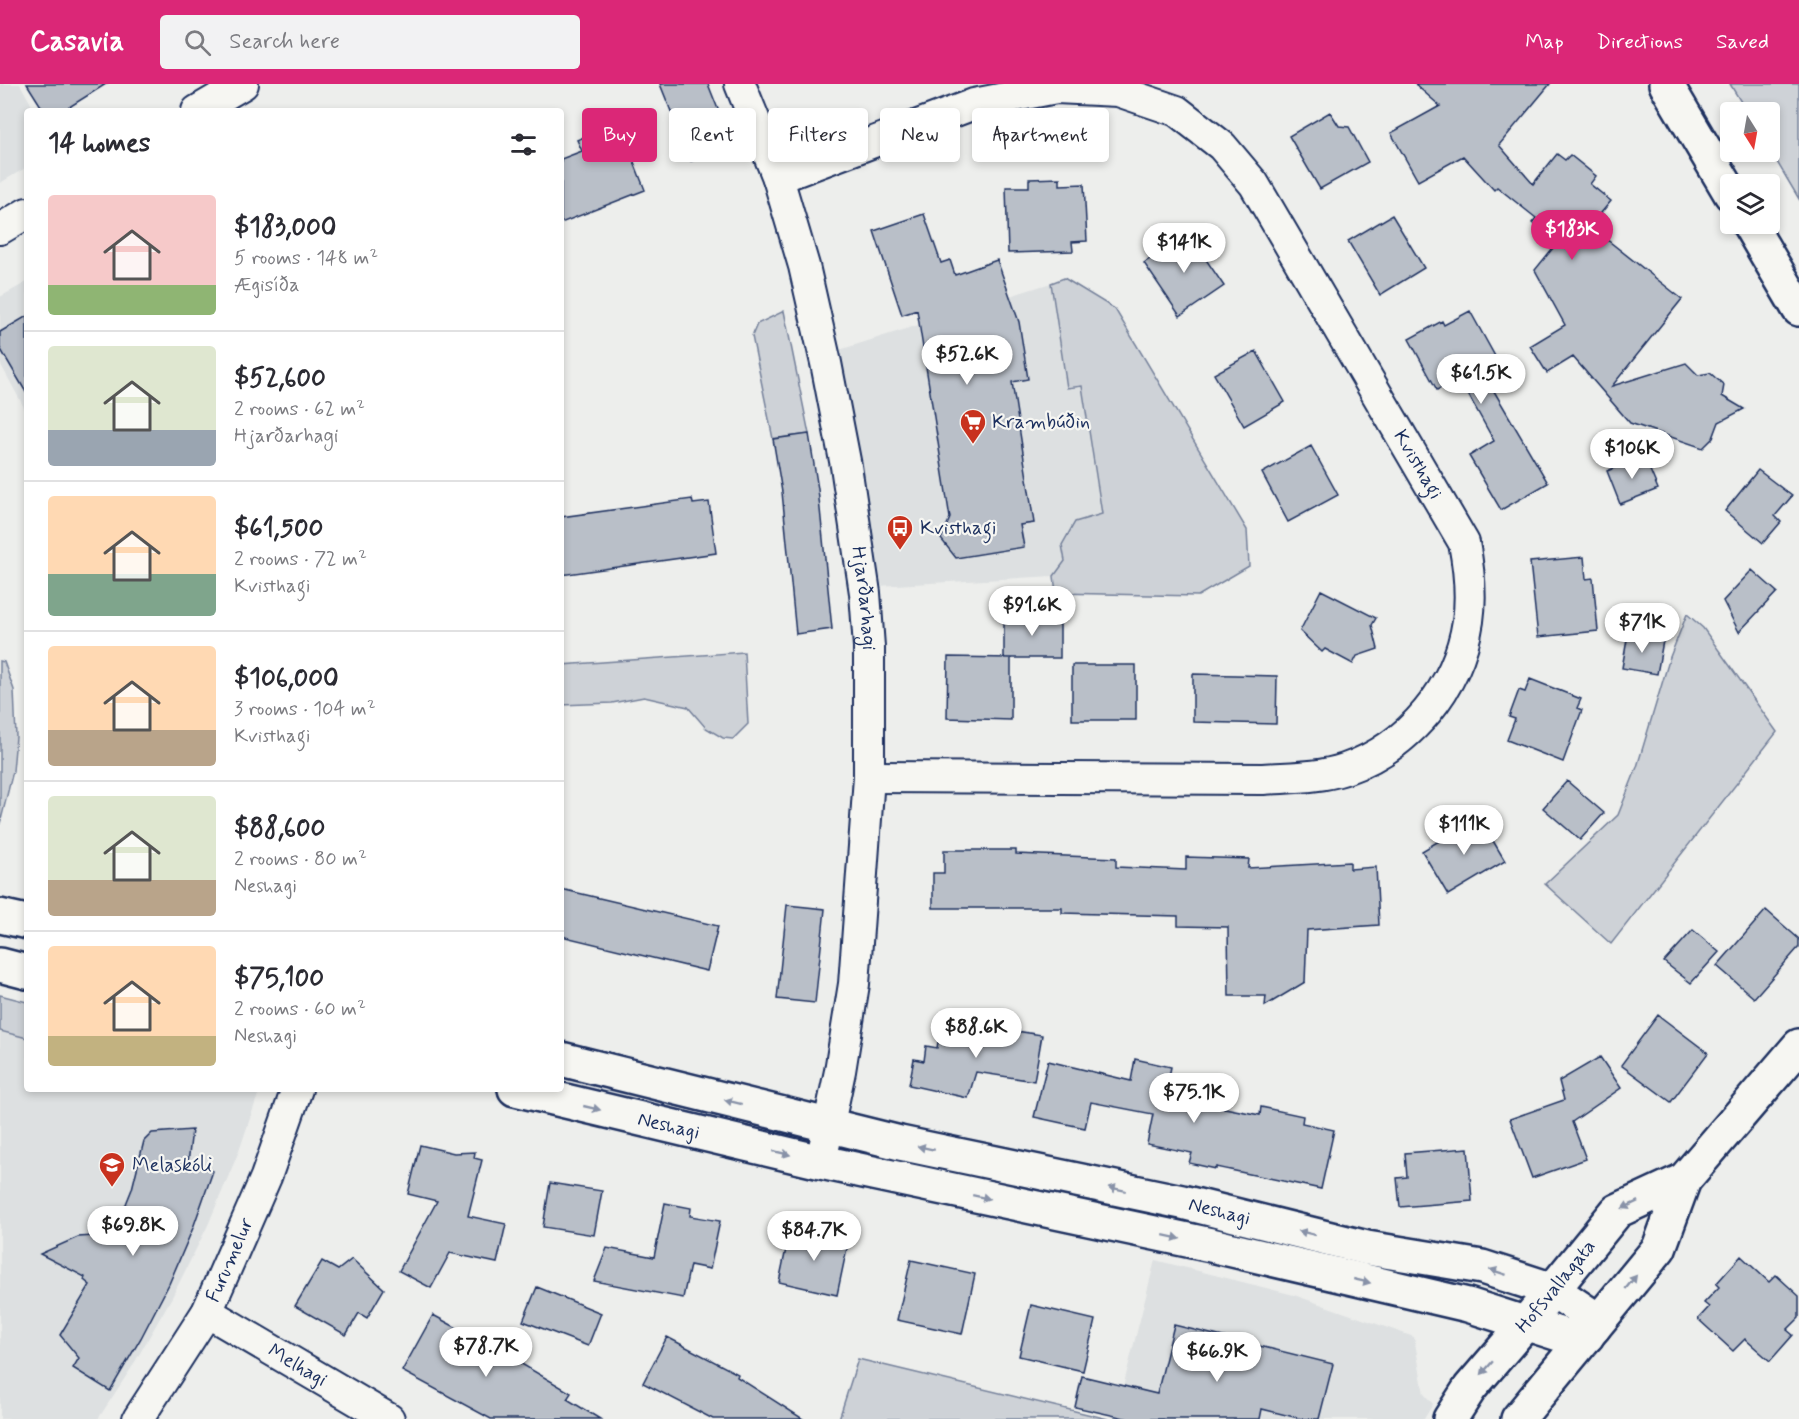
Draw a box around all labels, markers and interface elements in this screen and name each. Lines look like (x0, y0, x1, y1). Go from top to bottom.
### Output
search box (160, 15, 580, 69)
text: Casavia (30, 24, 124, 61)
icon: search (181, 26, 214, 59)
text: Search here (229, 28, 340, 56)
text: Map (1525, 28, 1564, 56)
text: Directions (1597, 28, 1683, 56)
text: Saved (1716, 28, 1769, 56)
north arrow (1720, 102, 1780, 162)
map controls (1720, 102, 1780, 234)
chip: Buy (582, 108, 657, 162)
chip: Rent (669, 108, 756, 162)
chip: Filters (768, 108, 868, 162)
chip: New (880, 108, 960, 162)
chip: Apartment (972, 108, 1109, 162)
text: 14 homes (48, 127, 150, 161)
icon: filters (507, 128, 540, 161)
button: layers (1720, 174, 1780, 234)
pin: $183K (1530, 210, 1614, 261)
text: $183,000 (234, 211, 336, 245)
text: $183K (1545, 216, 1599, 243)
icon: home (96, 219, 168, 291)
pin: $141K (1142, 223, 1226, 274)
text: $141K (1157, 229, 1211, 256)
text: 5 rooms · 148 m² (234, 245, 378, 272)
text: Ægisíða (234, 272, 300, 299)
pin: $52.6K (918, 335, 1016, 386)
text: $52.6K (936, 341, 998, 368)
pin: $61.5K (1432, 354, 1530, 405)
text: $61.5K (1451, 360, 1511, 387)
text: $52,600 (234, 362, 326, 396)
icon: home (96, 370, 168, 442)
text: 2 rooms · 62 m² (234, 396, 365, 423)
supermarket icon: Krambúðin (958, 407, 988, 445)
place label: Krambúðin (992, 409, 1090, 436)
text: Hjarðarhagi (234, 423, 338, 450)
street label: Kvisthagi (1387, 425, 1449, 504)
pin: $106K (1590, 429, 1674, 480)
text: $106K (1604, 435, 1660, 462)
text: $61,500 (234, 512, 323, 546)
bus stop icon: Kvisthagi (885, 513, 915, 551)
place label: Kvisthagi (920, 515, 996, 544)
icon: home (96, 520, 168, 592)
street label: Hjarðarhagi (845, 544, 883, 650)
text: 2 rooms · 72 m² (234, 546, 367, 573)
text: Kvisthagi (234, 573, 310, 600)
pin: $91.6K (983, 586, 1081, 637)
text: $91.6K (1003, 592, 1061, 619)
pin: $71K (1606, 603, 1678, 654)
text: $71K (1619, 609, 1665, 636)
text: $106,000 (234, 662, 339, 696)
icon: home (96, 670, 168, 742)
text: 3 rooms · 104 m² (234, 696, 376, 723)
text: Kvisthagi (234, 723, 310, 750)
pin: $111K (1422, 805, 1506, 856)
text: $111K (1438, 811, 1490, 838)
text: $88,600 (234, 812, 326, 846)
icon: home (96, 820, 168, 892)
text: 2 rooms · 80 m² (234, 846, 367, 873)
text: Neshagi (234, 873, 297, 900)
text: $75,100 (234, 962, 324, 996)
icon: home (96, 970, 168, 1042)
text: 2 rooms · 60 m² (234, 996, 366, 1023)
pin: $88.6K (927, 1008, 1025, 1059)
text: $88.6K (945, 1014, 1007, 1041)
text: Neshagi (234, 1023, 297, 1050)
pin: $75.1K (1145, 1073, 1243, 1124)
text: $75.1K (1163, 1079, 1225, 1106)
one-way arrow (723, 1096, 742, 1106)
one-way arrow (583, 1103, 602, 1113)
street label: Neshagi (635, 1105, 702, 1146)
one-way arrow (916, 1143, 935, 1152)
one-way arrow (773, 1149, 792, 1158)
school or university icon: Melaskóli (97, 1150, 127, 1188)
place label: Melaskóli (132, 1152, 212, 1179)
one-way arrow (1108, 1183, 1126, 1193)
street label: Neshagi (1186, 1191, 1253, 1232)
one-way arrow (972, 1193, 991, 1202)
one-way arrow (1622, 1200, 1639, 1209)
pin: $69.8K (84, 1206, 182, 1257)
pin: $84.7K (765, 1211, 863, 1262)
text: $69.8K (101, 1212, 165, 1239)
street label: Furumelur (199, 1213, 260, 1306)
text: $84.7K (781, 1217, 847, 1244)
one-way arrow (1298, 1227, 1316, 1237)
one-way arrow (1163, 1233, 1182, 1242)
street label: Hofsvallagata (1510, 1234, 1602, 1339)
one-way arrow (1489, 1267, 1507, 1276)
one-way arrow (1624, 1275, 1637, 1290)
one-way arrow (1353, 1276, 1371, 1286)
pin: $78.7K (437, 1327, 535, 1378)
pin: $66.9K (1168, 1332, 1266, 1383)
text: $78.7K (453, 1333, 519, 1360)
street label: Melhagi (263, 1337, 332, 1393)
text: $66.9K (1186, 1338, 1248, 1365)
one-way arrow (1481, 1360, 1494, 1375)

